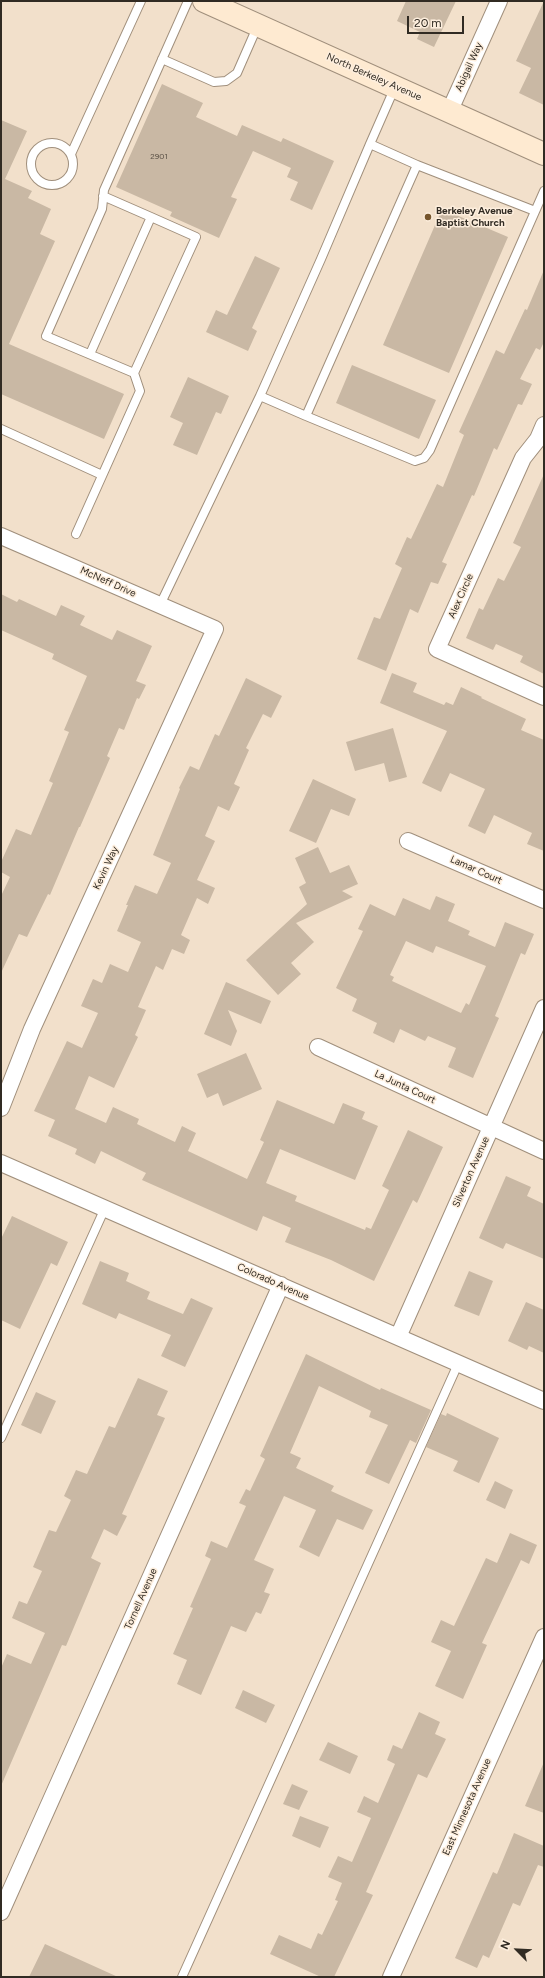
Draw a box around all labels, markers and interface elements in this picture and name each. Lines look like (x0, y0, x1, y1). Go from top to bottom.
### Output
scale bar (409, 8, 466, 34)
text: 20 m (414, 16, 442, 30)
street label: Abigail Way (453, 41, 485, 93)
street label: North Berkeley Avenue (325, 51, 423, 103)
house number: 2901 (150, 152, 168, 162)
place label: Berkeley Avenue Baptist Church (436, 205, 513, 228)
marker: Berkeley Avenue Baptist Church (423, 212, 433, 222)
street label: McNeff Drive (78, 564, 138, 600)
street label: Alex Circle (446, 572, 476, 620)
street label: Kevin Way (91, 844, 121, 892)
street label: Lamar Court (448, 853, 504, 887)
street label: La Junta Court (372, 1068, 438, 1106)
street label: Silverton Avenue (450, 1135, 492, 1209)
street label: Colorado Avenue (235, 1261, 311, 1303)
street label: Tornell Avenue (122, 1566, 160, 1632)
street label: East Minnesota Avenue (440, 1757, 494, 1857)
north arrow (497, 1930, 537, 1970)
text: N (498, 1938, 513, 1951)

